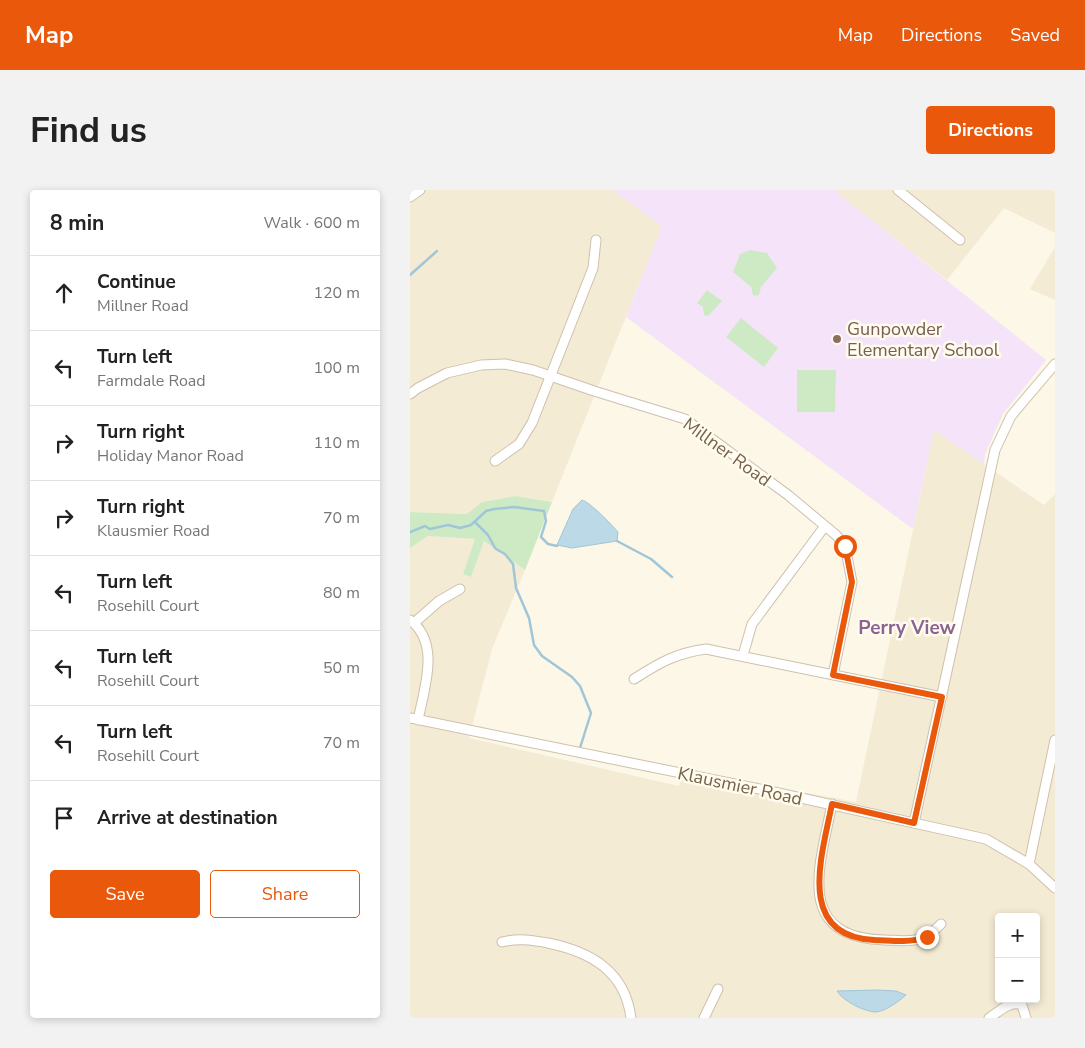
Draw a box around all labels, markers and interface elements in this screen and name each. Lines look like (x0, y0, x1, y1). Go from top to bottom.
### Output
text: Map (25, 19, 73, 51)
text: Map (838, 23, 873, 47)
text: Directions (901, 23, 982, 47)
text: Saved (1010, 23, 1060, 47)
button: Directions (926, 106, 1055, 154)
text: Find us (30, 107, 147, 154)
text: 8 min (50, 209, 104, 237)
text: Walk · 600 m (264, 212, 360, 234)
text: Continue (97, 269, 176, 295)
icon: ahead (50, 279, 78, 307)
text: 120 m (313, 282, 360, 304)
text: Millner Road (97, 295, 189, 317)
place label: Gunpowder Elementary School (847, 317, 1000, 362)
marker: Gunpowder Elementary School (831, 333, 843, 345)
text: Turn left (97, 344, 172, 370)
icon: left (50, 354, 78, 382)
text: 100 m (313, 357, 360, 379)
text: Farmdale Road (97, 370, 206, 392)
street label: Millner Road (678, 412, 776, 492)
text: Turn right (97, 419, 184, 445)
icon: right (50, 429, 78, 457)
text: 110 m (313, 432, 360, 454)
text: Holiday Manor Road (97, 445, 244, 467)
text: Turn right (97, 494, 184, 520)
icon: right (50, 504, 78, 532)
text: 70 m (323, 507, 360, 529)
text: Klausmier Road (97, 520, 210, 542)
route start (834, 535, 857, 558)
text: Turn left (97, 569, 172, 595)
icon: left (50, 579, 78, 607)
text: 80 m (323, 582, 360, 604)
text: Rosehill Court (97, 595, 199, 617)
district label: Perry View (858, 615, 957, 641)
text: Turn left (97, 644, 172, 670)
icon: left (50, 654, 78, 682)
text: 50 m (323, 657, 360, 679)
text: Rosehill Court (97, 670, 199, 692)
text: Turn left (97, 719, 172, 745)
icon: left (50, 729, 78, 757)
text: 70 m (323, 732, 360, 754)
text: Rosehill Court (97, 745, 199, 767)
street label: Klausmier Road (675, 761, 805, 811)
icon: arrive (50, 804, 78, 832)
text: Arrive at destination (97, 805, 278, 831)
button: Save (50, 870, 200, 918)
button: Share (210, 870, 360, 918)
map controls (995, 913, 1040, 1003)
button: + (995, 913, 1040, 958)
route end (916, 926, 939, 949)
button: − (995, 958, 1040, 1003)

